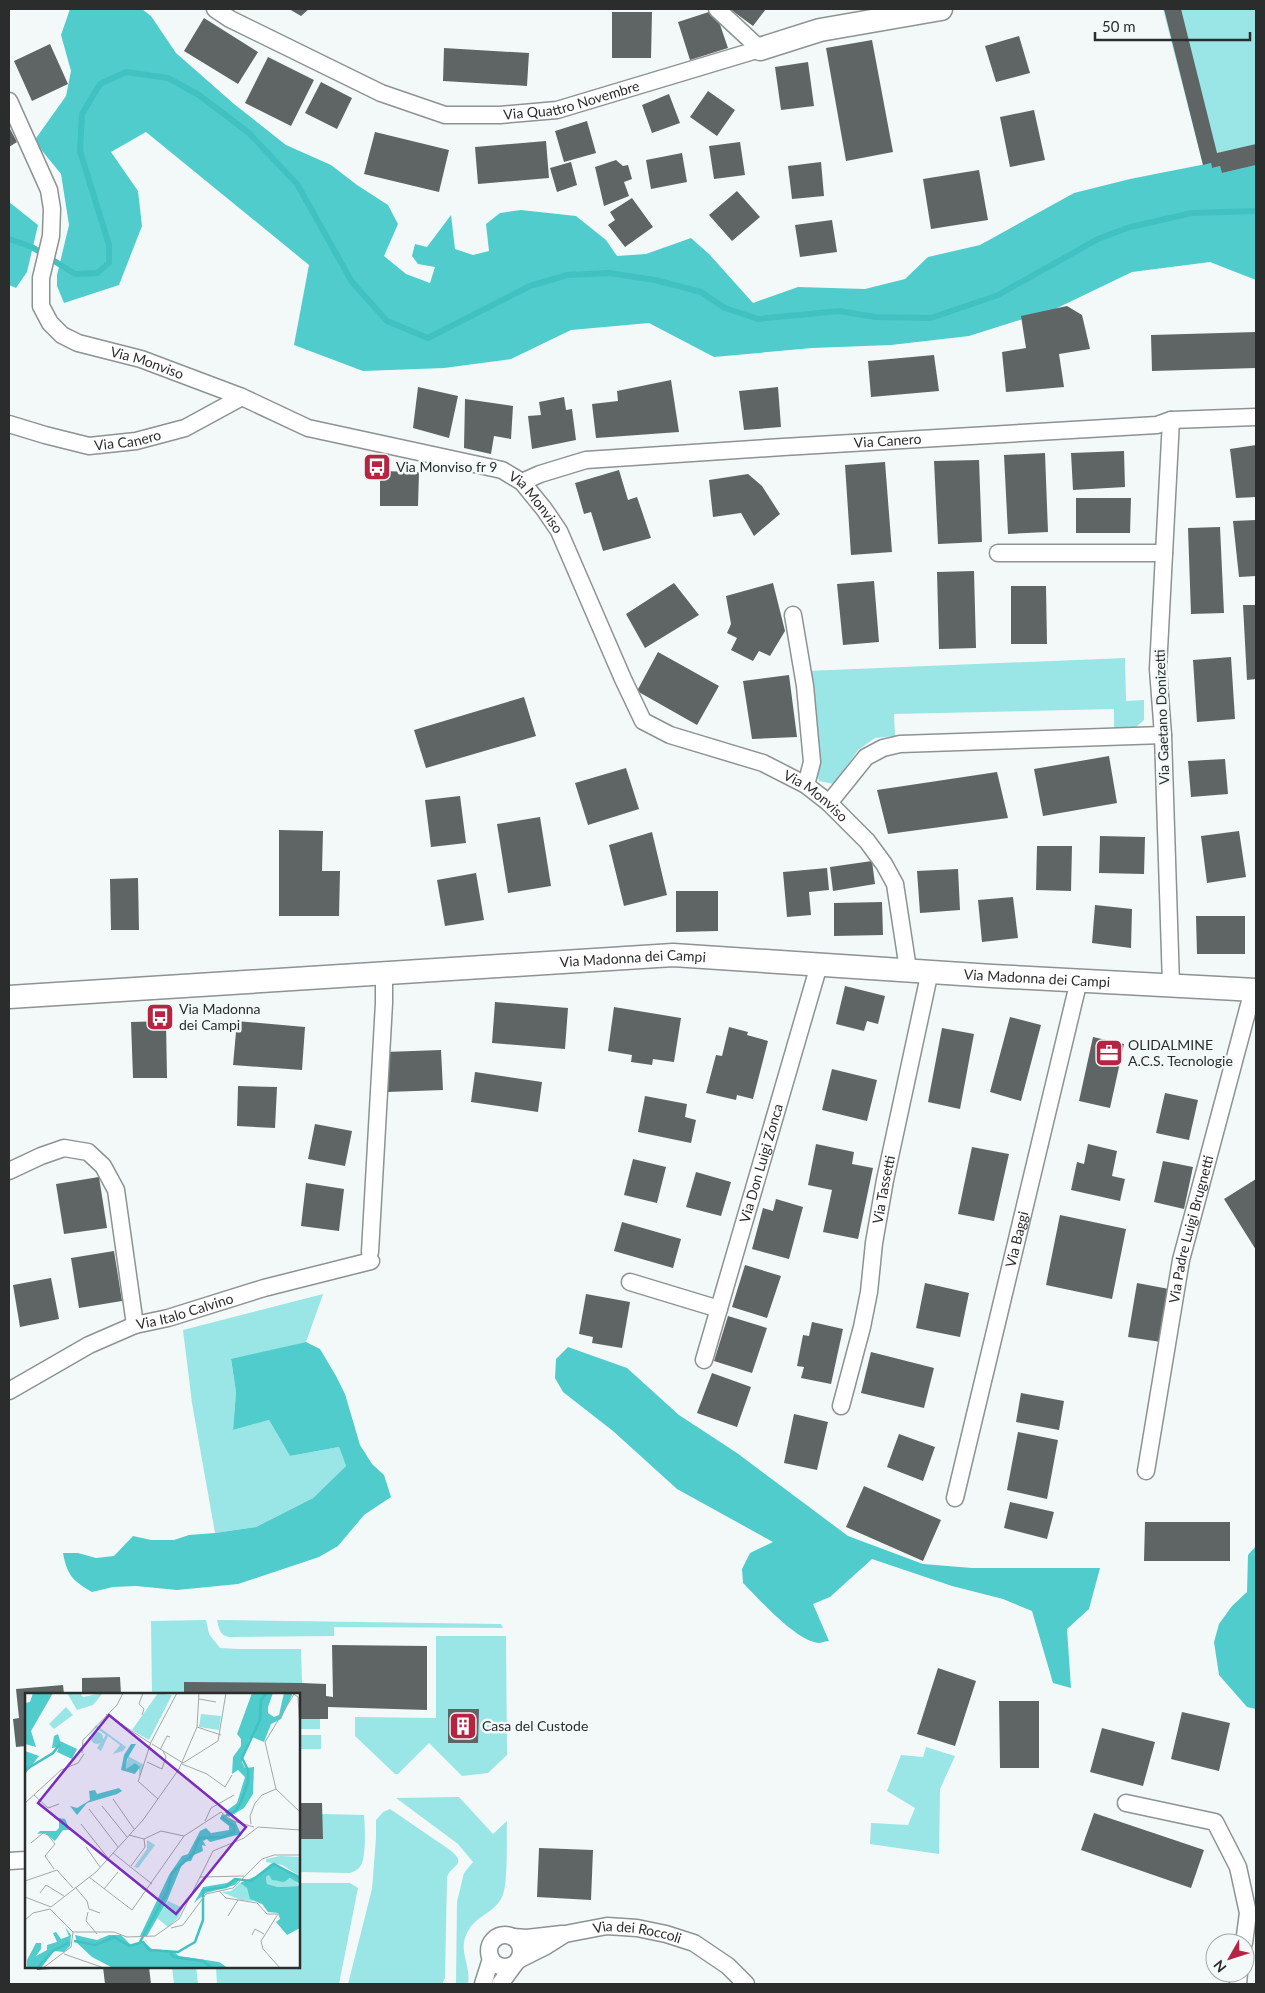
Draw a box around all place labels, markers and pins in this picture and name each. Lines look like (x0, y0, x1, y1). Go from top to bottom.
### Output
bus stop icon: Via Monviso fr 9 (362, 452, 392, 482)
place label: Via Monviso fr 9 (396, 458, 497, 475)
place label: Via Madonna dei Campi (179, 1000, 261, 1033)
bus stop icon: Via Madonna dei Campi (145, 1002, 175, 1032)
place label: OLIDALMINE A.C.S. Tecnologie (1128, 1036, 1233, 1069)
office icon: OLIDALMINE A.C.S. Tecnologie (1094, 1038, 1124, 1068)
building icon: Casa del Custode (448, 1711, 478, 1741)
place label: Casa del Custode (482, 1717, 588, 1734)

